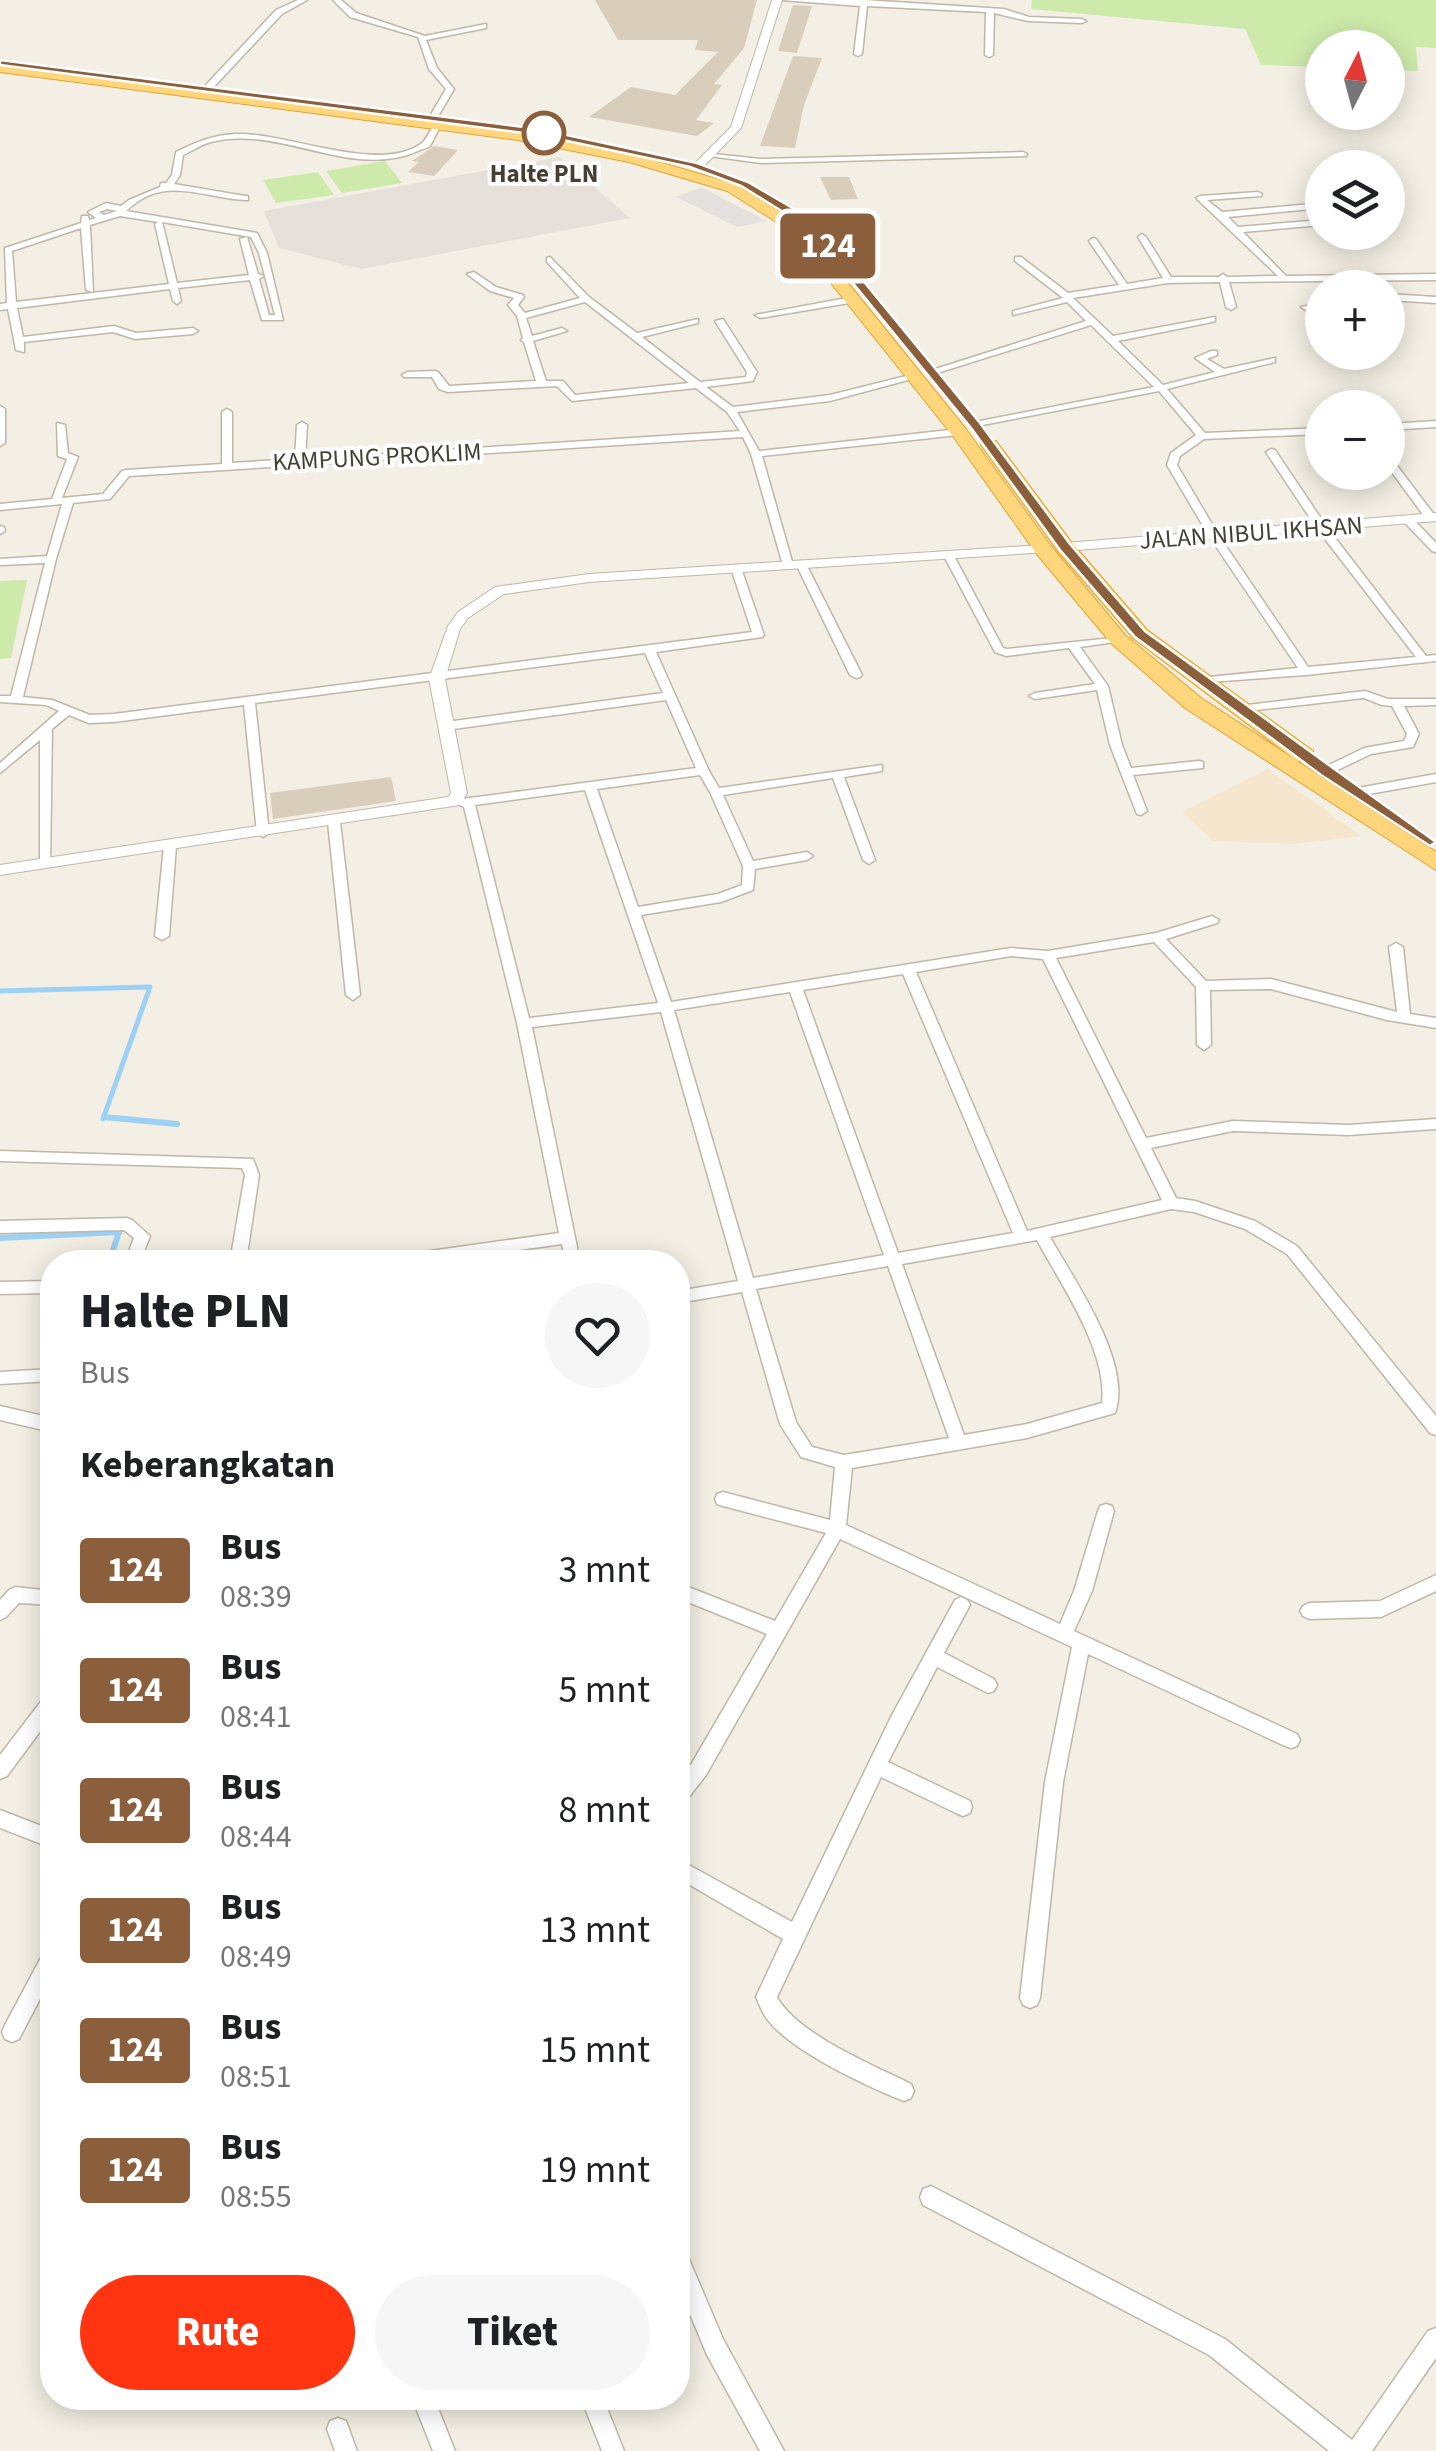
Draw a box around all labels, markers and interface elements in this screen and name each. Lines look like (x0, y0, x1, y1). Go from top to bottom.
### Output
north arrow (1305, 30, 1405, 130)
map controls (1305, 30, 1405, 490)
marker: Halte PLN (523, 112, 565, 154)
button: layers (1305, 150, 1405, 250)
place label: Halte PLN (490, 156, 598, 192)
line badge: 124 (770, 214, 886, 278)
text: 124 (800, 221, 856, 271)
button: + (1305, 270, 1405, 370)
button: − (1305, 390, 1405, 490)
street label: KAMPUNG PROKLIM (272, 434, 482, 480)
street label: JALAN NIBUL IKHSAN (1138, 507, 1364, 559)
text: Halte PLN (80, 1278, 291, 1346)
button: heart (545, 1283, 650, 1388)
text: Bus (80, 1350, 130, 1396)
text: Keberangkatan (80, 1438, 335, 1492)
text: Bus (220, 1520, 281, 1574)
text: 3 mnt (558, 1543, 650, 1597)
text: 124 (107, 1545, 163, 1595)
text: 08:39 (220, 1574, 292, 1620)
text: Bus (220, 1640, 281, 1694)
text: 5 mnt (558, 1663, 650, 1717)
text: 124 (107, 1665, 163, 1715)
text: 08:41 (220, 1694, 292, 1740)
text: Bus (220, 1760, 281, 1814)
text: 8 mnt (558, 1783, 650, 1837)
text: 124 (107, 1785, 163, 1835)
text: 08:44 (220, 1814, 292, 1860)
text: Bus (220, 1880, 281, 1934)
text: 13 mnt (539, 1903, 650, 1957)
text: 124 (107, 1905, 163, 1955)
text: 08:49 (220, 1934, 292, 1980)
text: Bus (220, 2000, 281, 2054)
text: 15 mnt (539, 2023, 650, 2077)
text: 124 (107, 2025, 163, 2075)
text: 08:51 (220, 2054, 292, 2100)
text: Bus (220, 2120, 281, 2174)
text: 19 mnt (539, 2143, 650, 2197)
text: 124 (107, 2145, 163, 2195)
text: 08:55 (220, 2174, 292, 2220)
button: Rute (80, 2275, 355, 2390)
button: Tiket (375, 2275, 650, 2390)

